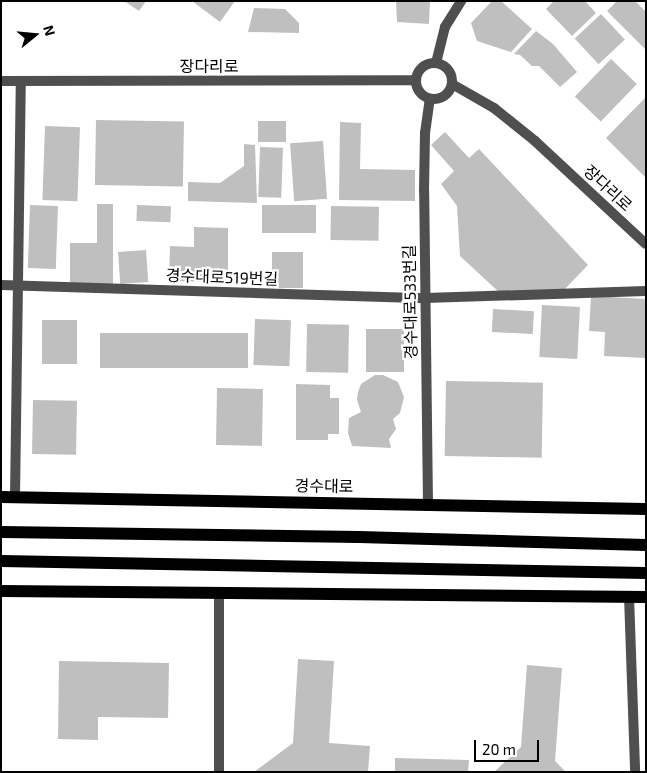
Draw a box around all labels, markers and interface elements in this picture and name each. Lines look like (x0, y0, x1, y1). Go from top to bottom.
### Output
north arrow (10, 10, 60, 60)
text: N (40, 23, 59, 38)
street label: 장다리로 (180, 56, 238, 76)
street label: 장다리로 (580, 161, 636, 215)
street label: 경수대로533번길 (399, 244, 421, 360)
street label: 경수대로519번길 (165, 265, 279, 289)
street label: 경수대로 (294, 476, 354, 496)
scale bar (477, 730, 542, 762)
text: 20 m (482, 740, 516, 758)

